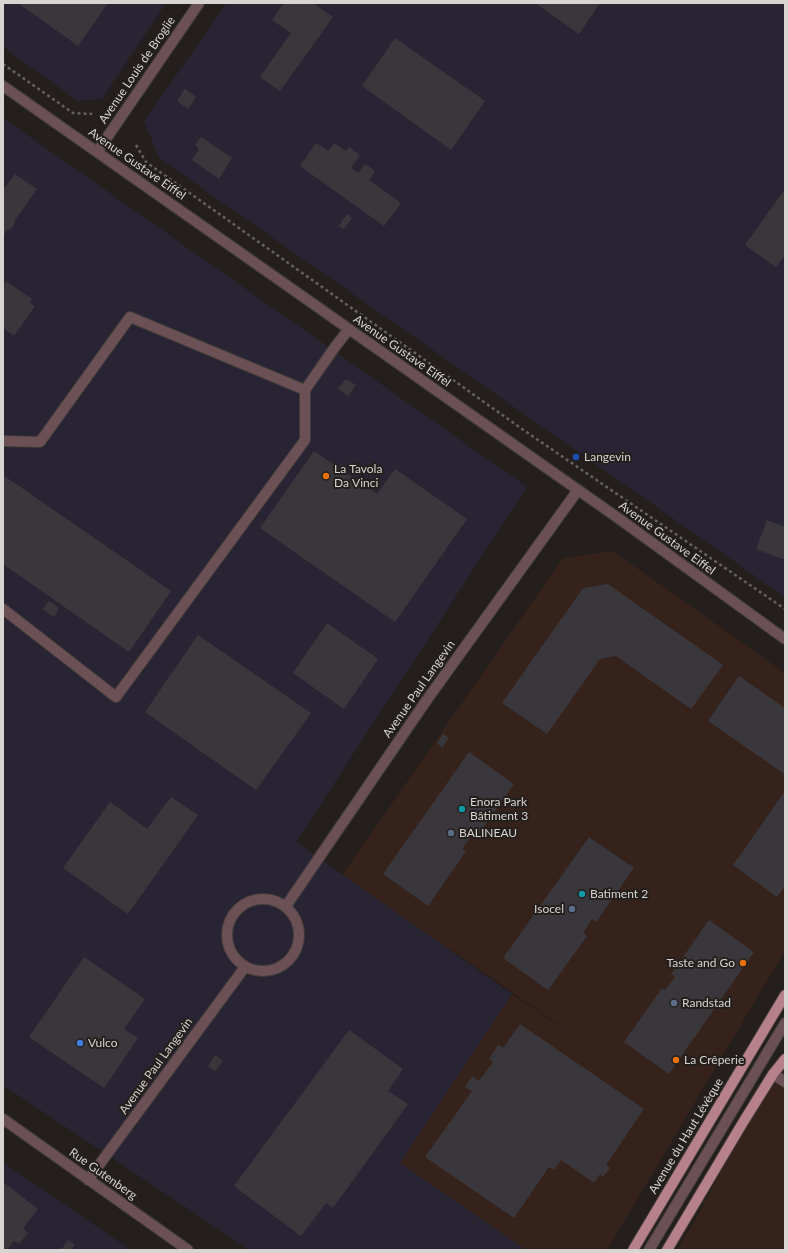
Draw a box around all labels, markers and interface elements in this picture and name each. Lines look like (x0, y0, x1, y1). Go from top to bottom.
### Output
street label: Avenue Louis de Broglie (96, 14, 178, 126)
street label: Avenue Gustave Eiffel (86, 125, 188, 203)
street label: Avenue Gustave Eiffel (351, 312, 453, 390)
place label: Langevin (584, 450, 631, 464)
marker: Langevin (571, 452, 581, 462)
place label: La Tavola Da Vinci (334, 462, 382, 490)
marker: La Tavola Da Vinci (321, 471, 331, 481)
street label: Avenue Gustave Eiffel (616, 498, 718, 578)
street label: Avenue Paul Langevin (380, 638, 458, 740)
place label: Enora Park Bâtiment 3 (470, 795, 528, 823)
marker: Enora Park Bâtiment 3 (457, 804, 467, 814)
place label: BALINEAU (459, 826, 517, 840)
marker: BALINEAU (446, 828, 456, 838)
place label: Batiment 2 (590, 887, 648, 901)
marker: Batiment 2 (577, 889, 587, 899)
place label: Isocel (534, 902, 564, 916)
marker: Isocel (567, 904, 577, 914)
place label: Taste and Go (666, 956, 735, 970)
marker: Taste and Go (738, 958, 748, 968)
place label: Randstad (682, 996, 731, 1010)
marker: Randstad (669, 998, 679, 1008)
street label: Avenue Paul Langevin (116, 1015, 196, 1117)
place label: Vulco (88, 1036, 117, 1050)
marker: Vulco (75, 1038, 85, 1048)
place label: La Crêperie (684, 1053, 744, 1067)
marker: La Crêperie (671, 1055, 681, 1065)
street label: Avenue du Haut Lévèque (646, 1076, 726, 1196)
street label: Rue Gutenberg (66, 1145, 140, 1203)

